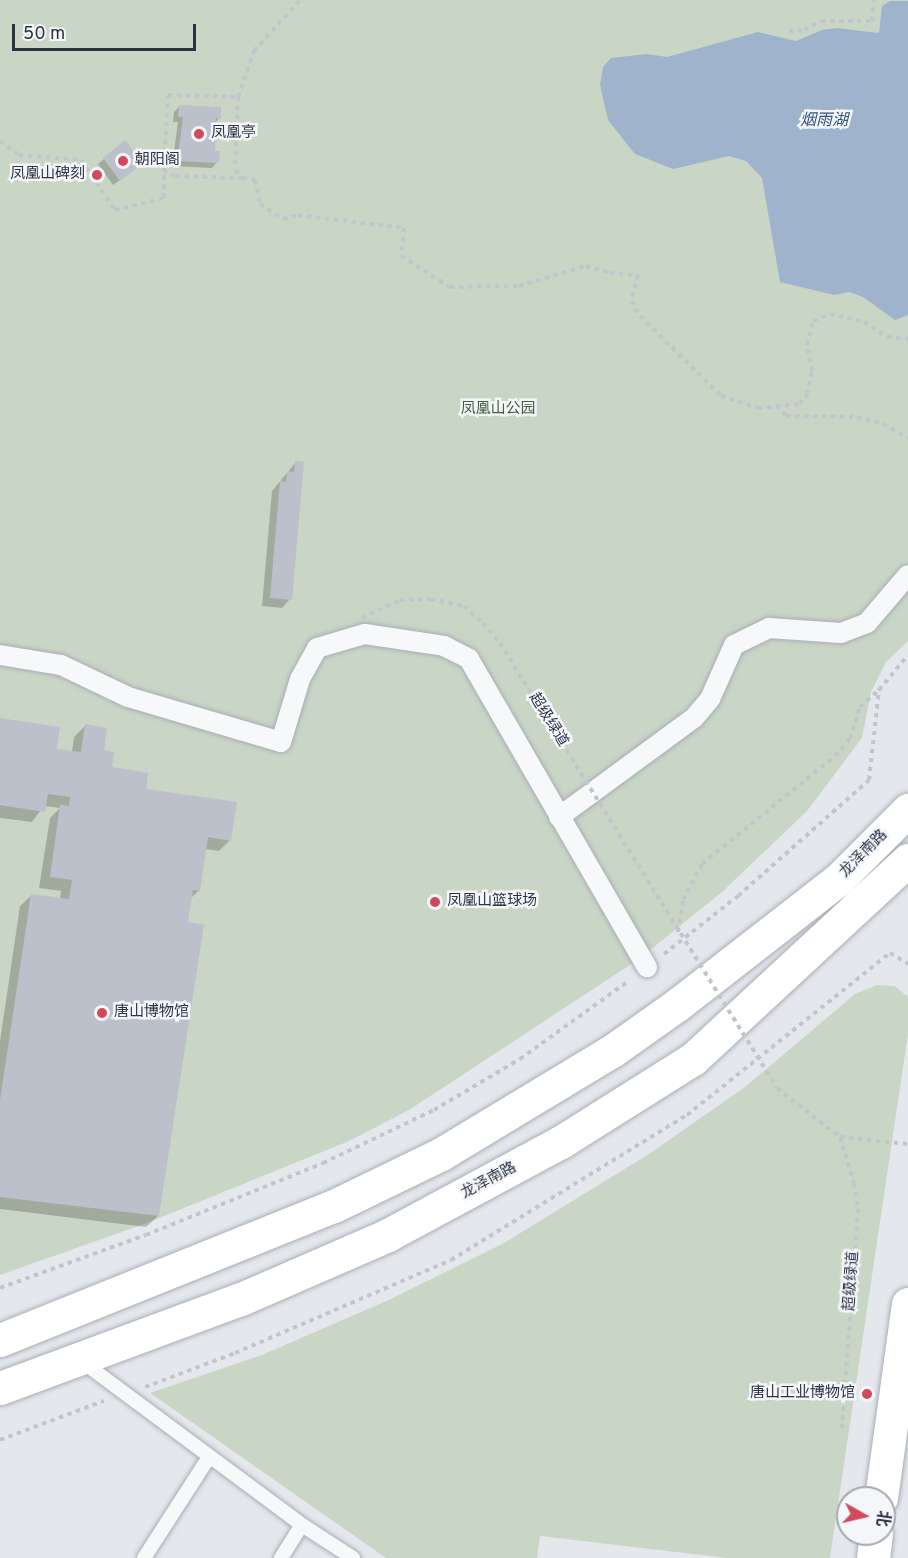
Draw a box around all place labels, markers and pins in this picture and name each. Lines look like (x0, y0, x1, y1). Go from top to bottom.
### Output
place label: 凤凰亭 (211, 125, 256, 143)
marker: 凤凰亭 (192, 127, 206, 141)
place label: 朝阳阁 (135, 152, 180, 170)
marker: 朝阳阁 (116, 154, 130, 168)
place label: 凤凰山碑刻 (10, 166, 85, 184)
marker: 凤凰山碑刻 (90, 168, 104, 182)
place label: 凤凰山篮球场 (447, 893, 537, 911)
marker: 凤凰山篮球场 (428, 895, 442, 909)
place label: 唐山博物馆 (114, 1004, 189, 1022)
marker: 唐山博物馆 (95, 1006, 109, 1020)
place label: 唐山工业博物馆 (750, 1385, 855, 1403)
marker: 唐山工业博物馆 (860, 1387, 874, 1401)

